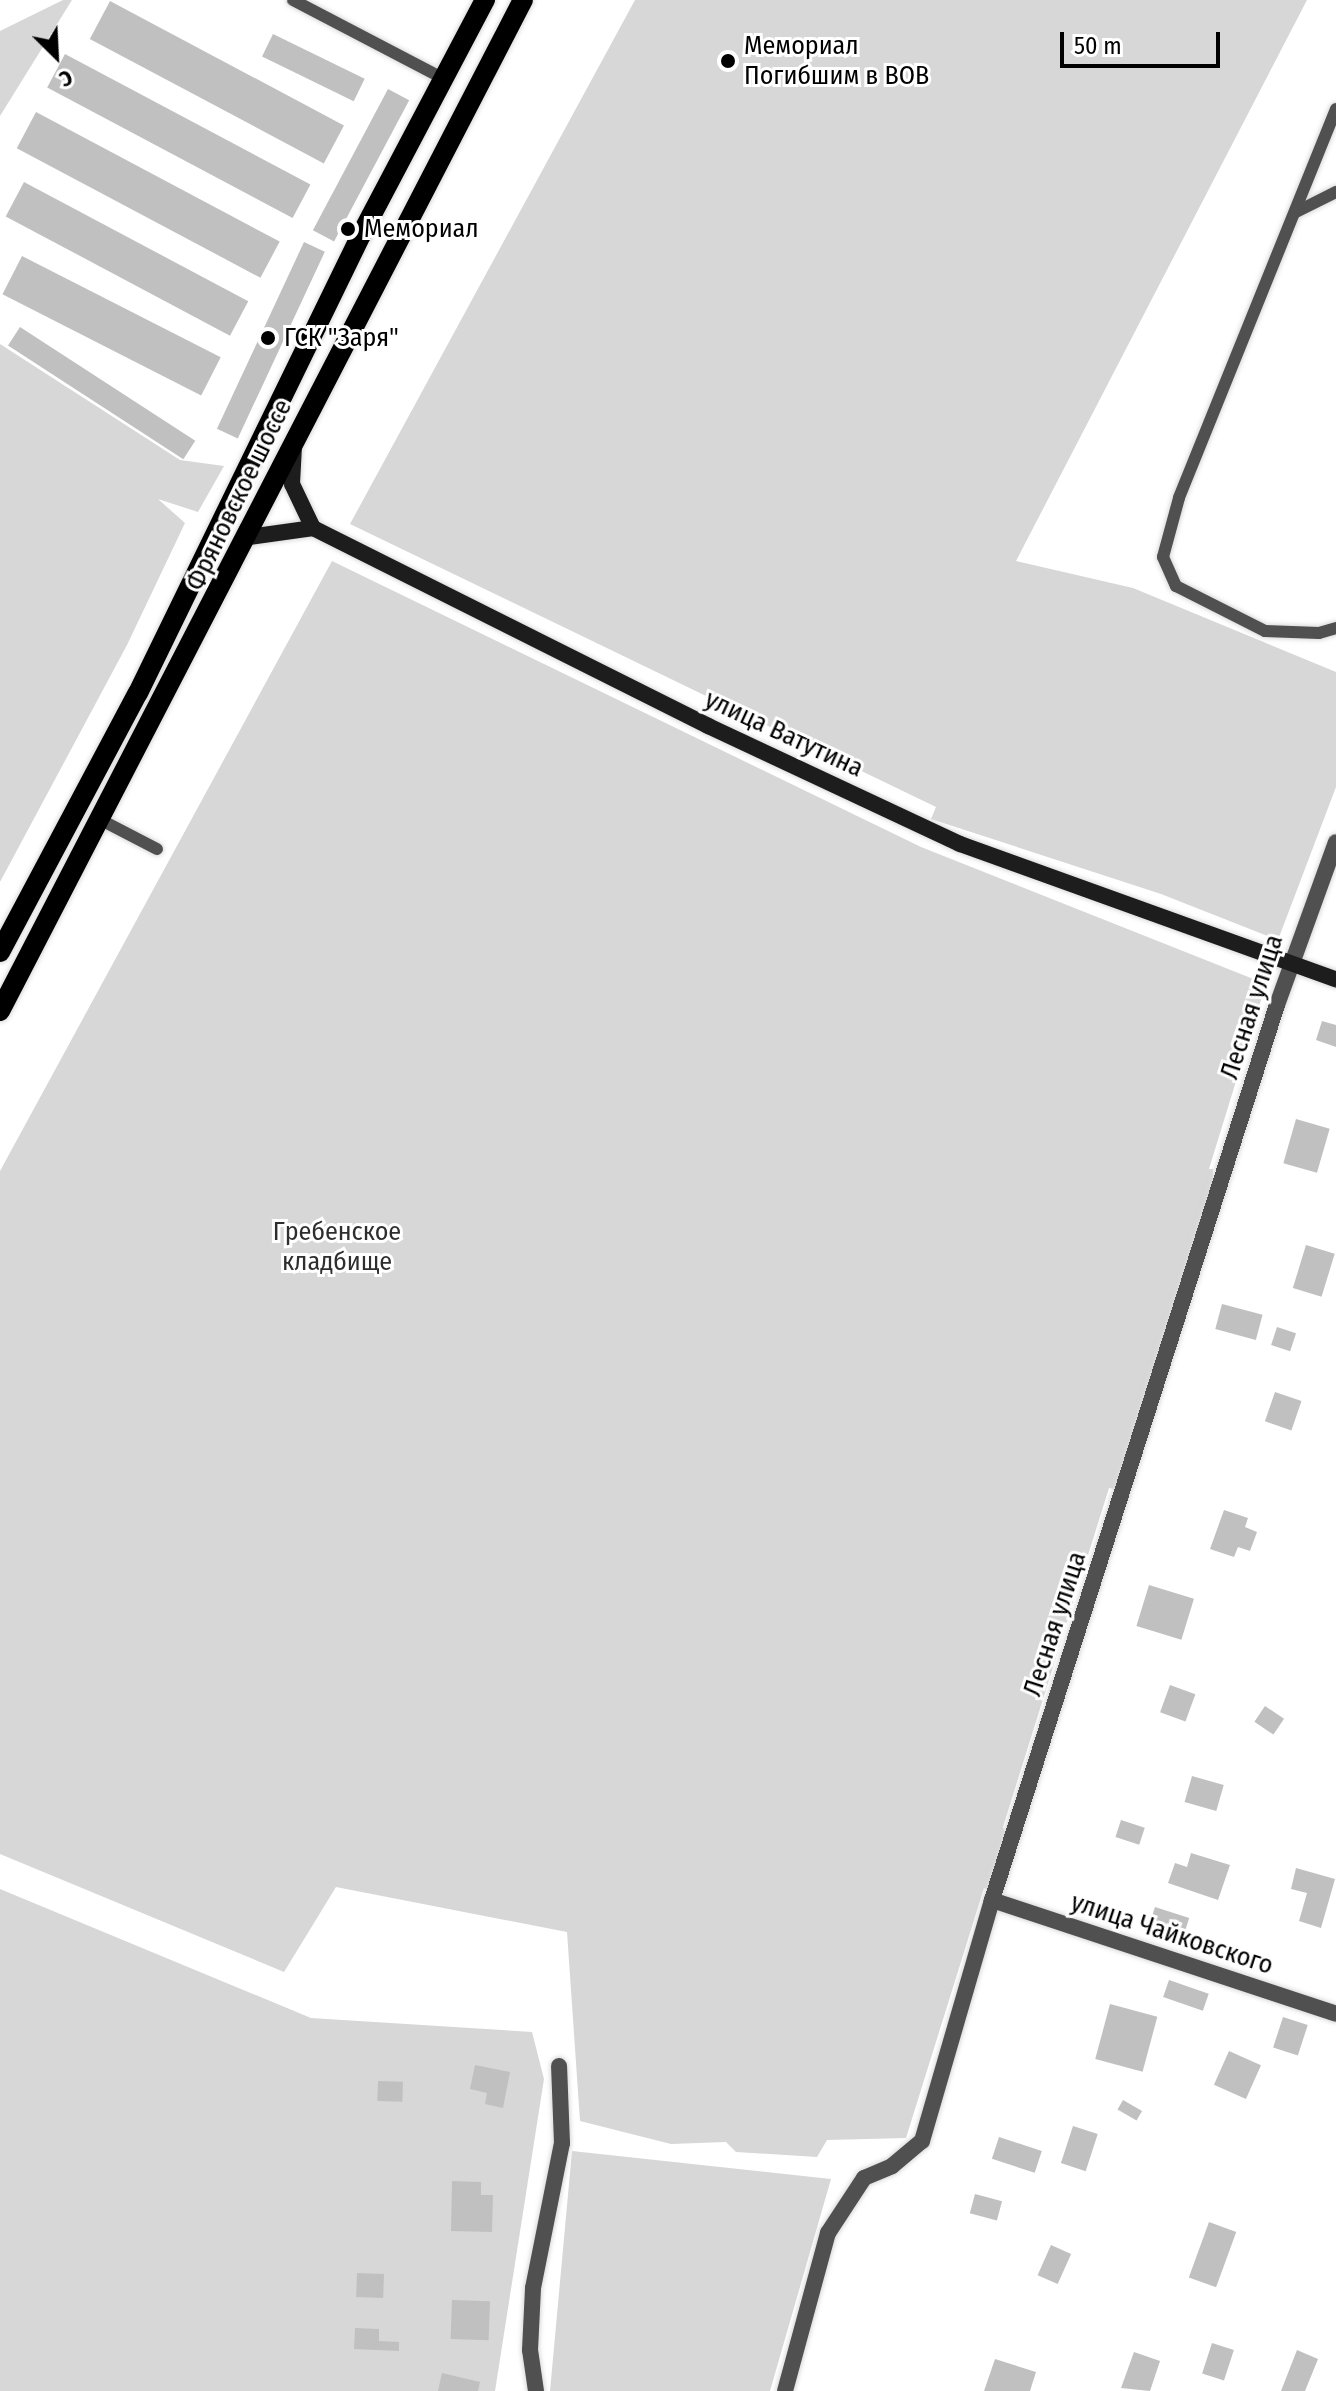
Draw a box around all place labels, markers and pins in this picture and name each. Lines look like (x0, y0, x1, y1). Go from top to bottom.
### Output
place label: Мемориал Погибшим в ВОВ (744, 30, 929, 92)
marker: Мемориал Погибшим в ВОВ (719, 52, 737, 70)
place label: Мемориал (364, 213, 479, 245)
marker: Мемориал (339, 220, 357, 238)
place label: ГСК "Заря" (284, 322, 399, 354)
marker: ГСК "Заря" (259, 329, 277, 347)

